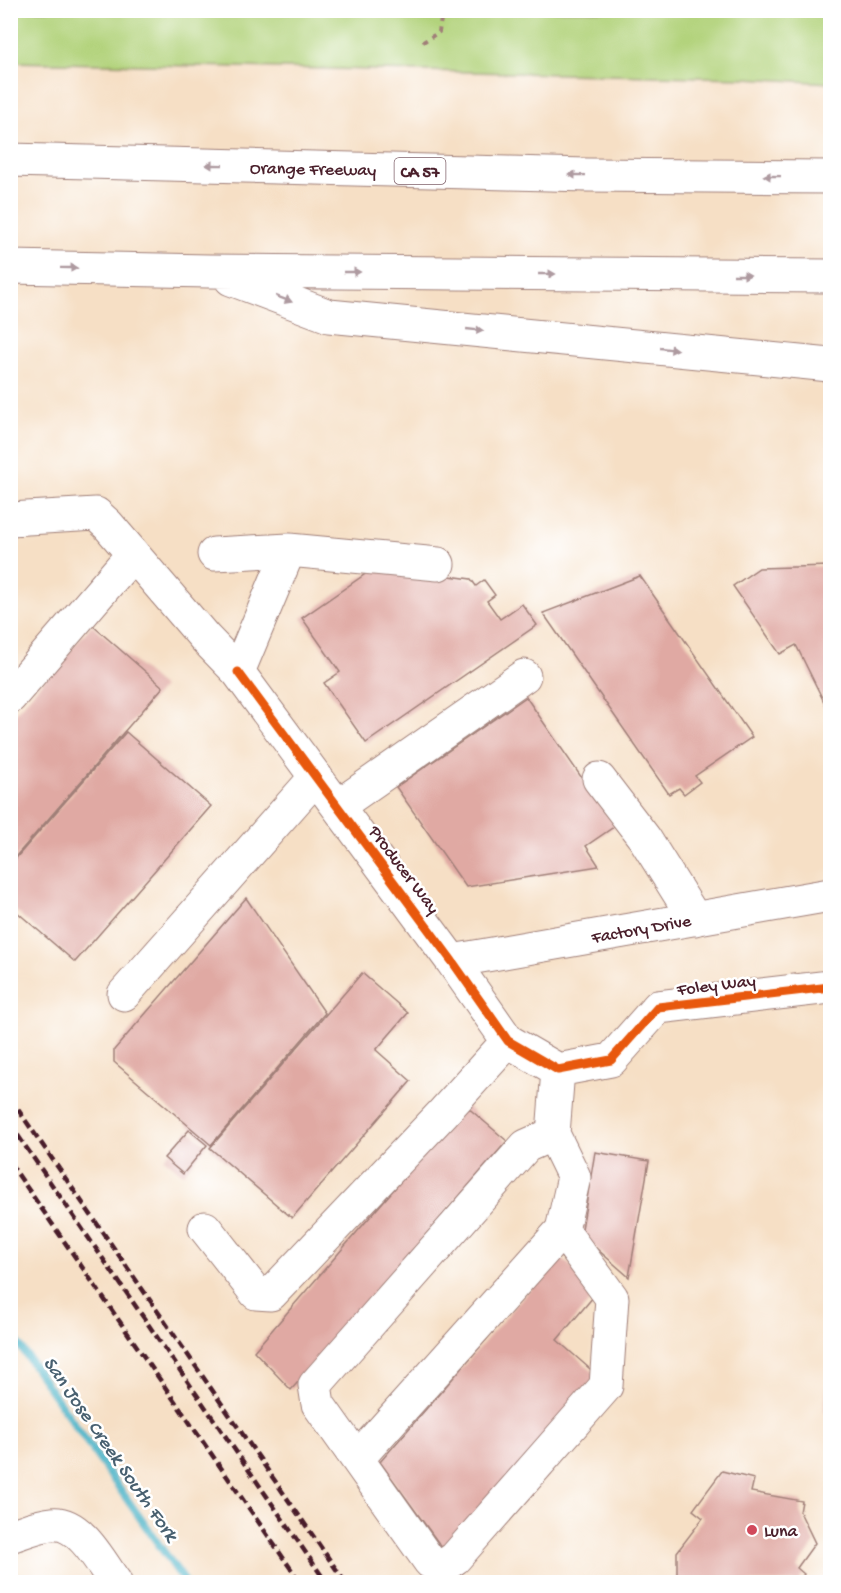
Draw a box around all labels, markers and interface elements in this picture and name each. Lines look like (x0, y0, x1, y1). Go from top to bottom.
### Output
road number: CA 57 (394, 158, 446, 184)
street label: Orange Freeway (250, 159, 377, 182)
one-way arrow (205, 161, 224, 170)
one-way arrow (568, 170, 587, 179)
one-way arrow (763, 172, 782, 181)
one-way arrow (59, 263, 78, 273)
one-way arrow (342, 267, 361, 277)
one-way arrow (537, 269, 556, 279)
one-way arrow (732, 270, 751, 280)
one-way arrow (275, 295, 293, 304)
one-way arrow (466, 325, 485, 335)
one-way arrow (660, 344, 679, 354)
street label: Producer Way (362, 822, 443, 919)
street label: Factory Drive (589, 911, 694, 950)
street label: Foley Way (675, 971, 757, 1002)
water label: San Jose Creek South Fork (37, 1353, 183, 1548)
place label: Luna (764, 1522, 799, 1543)
marker: Luna (745, 1523, 759, 1537)

